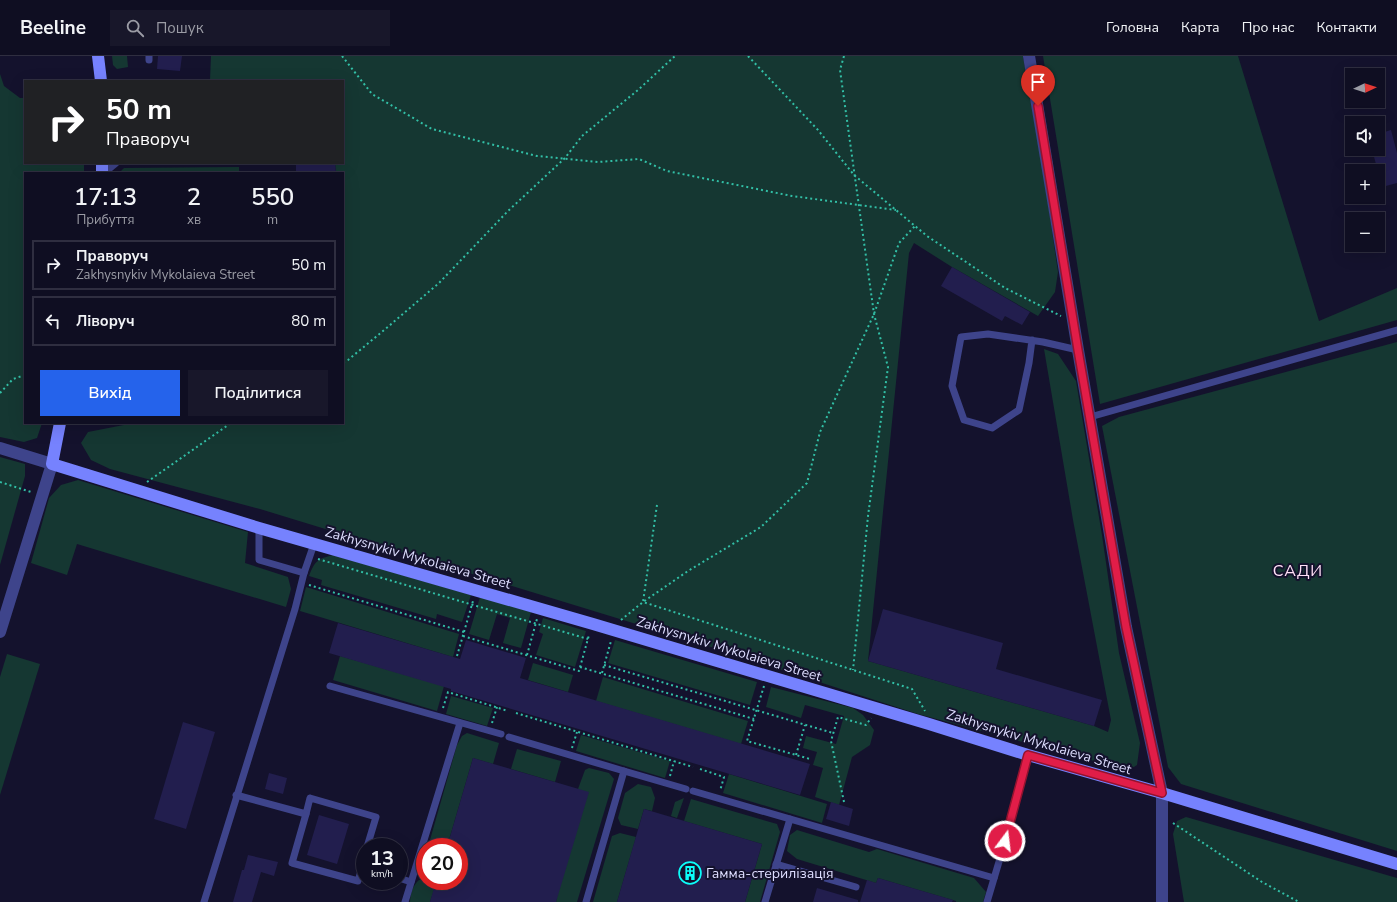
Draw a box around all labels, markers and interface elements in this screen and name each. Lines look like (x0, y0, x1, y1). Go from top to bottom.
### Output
search box (110, 10, 390, 46)
text: Beeline (20, 15, 86, 41)
icon: search (124, 17, 146, 39)
text: Пошук (156, 18, 204, 38)
text: Головна (1106, 18, 1159, 37)
text: Карта (1181, 18, 1220, 37)
text: Про нас (1242, 18, 1294, 37)
text: Контакти (1316, 18, 1377, 37)
pin (1021, 65, 1055, 106)
north arrow (1345, 68, 1385, 108)
map controls (1345, 68, 1385, 252)
icon: arrive (1027, 71, 1049, 93)
text: 50 m (106, 91, 172, 129)
icon: right (40, 96, 92, 148)
button: sound (1345, 116, 1385, 156)
text: Праворуч (106, 127, 190, 151)
button: + (1345, 164, 1385, 204)
text: 17:13 (74, 181, 137, 213)
text: 2 (187, 181, 201, 213)
text: 550 (251, 181, 294, 213)
text: Прибуття (76, 211, 134, 229)
text: хв (187, 211, 201, 229)
text: m (267, 211, 278, 229)
button: − (1345, 212, 1385, 252)
text: Праворуч (76, 246, 148, 266)
icon: right (42, 254, 64, 276)
text: 50 m (291, 255, 326, 275)
text: Zakhysnykiv Mykolaieva Street (76, 266, 255, 284)
icon: left (42, 310, 64, 332)
text: Ліворуч (76, 311, 135, 331)
text: 80 m (291, 311, 326, 331)
button: Вихід (40, 370, 180, 416)
button: Поділитися (188, 370, 328, 416)
street label: Zakhysnykiv Mykolaieva Street (323, 522, 513, 594)
district label: САДИ (1273, 560, 1323, 582)
street label: Zakhysnykiv Mykolaieva Street (634, 612, 824, 686)
street label: Zakhysnykiv Mykolaieva Street (944, 705, 1134, 779)
position arrow (984, 820, 1026, 862)
speed limit sign: 20 (416, 838, 468, 890)
text: 13 (370, 845, 394, 872)
building icon: Гамма-стерилізація (677, 860, 703, 886)
place label: Гамма-стерилізація (706, 864, 834, 883)
text: km/h (371, 867, 393, 881)

